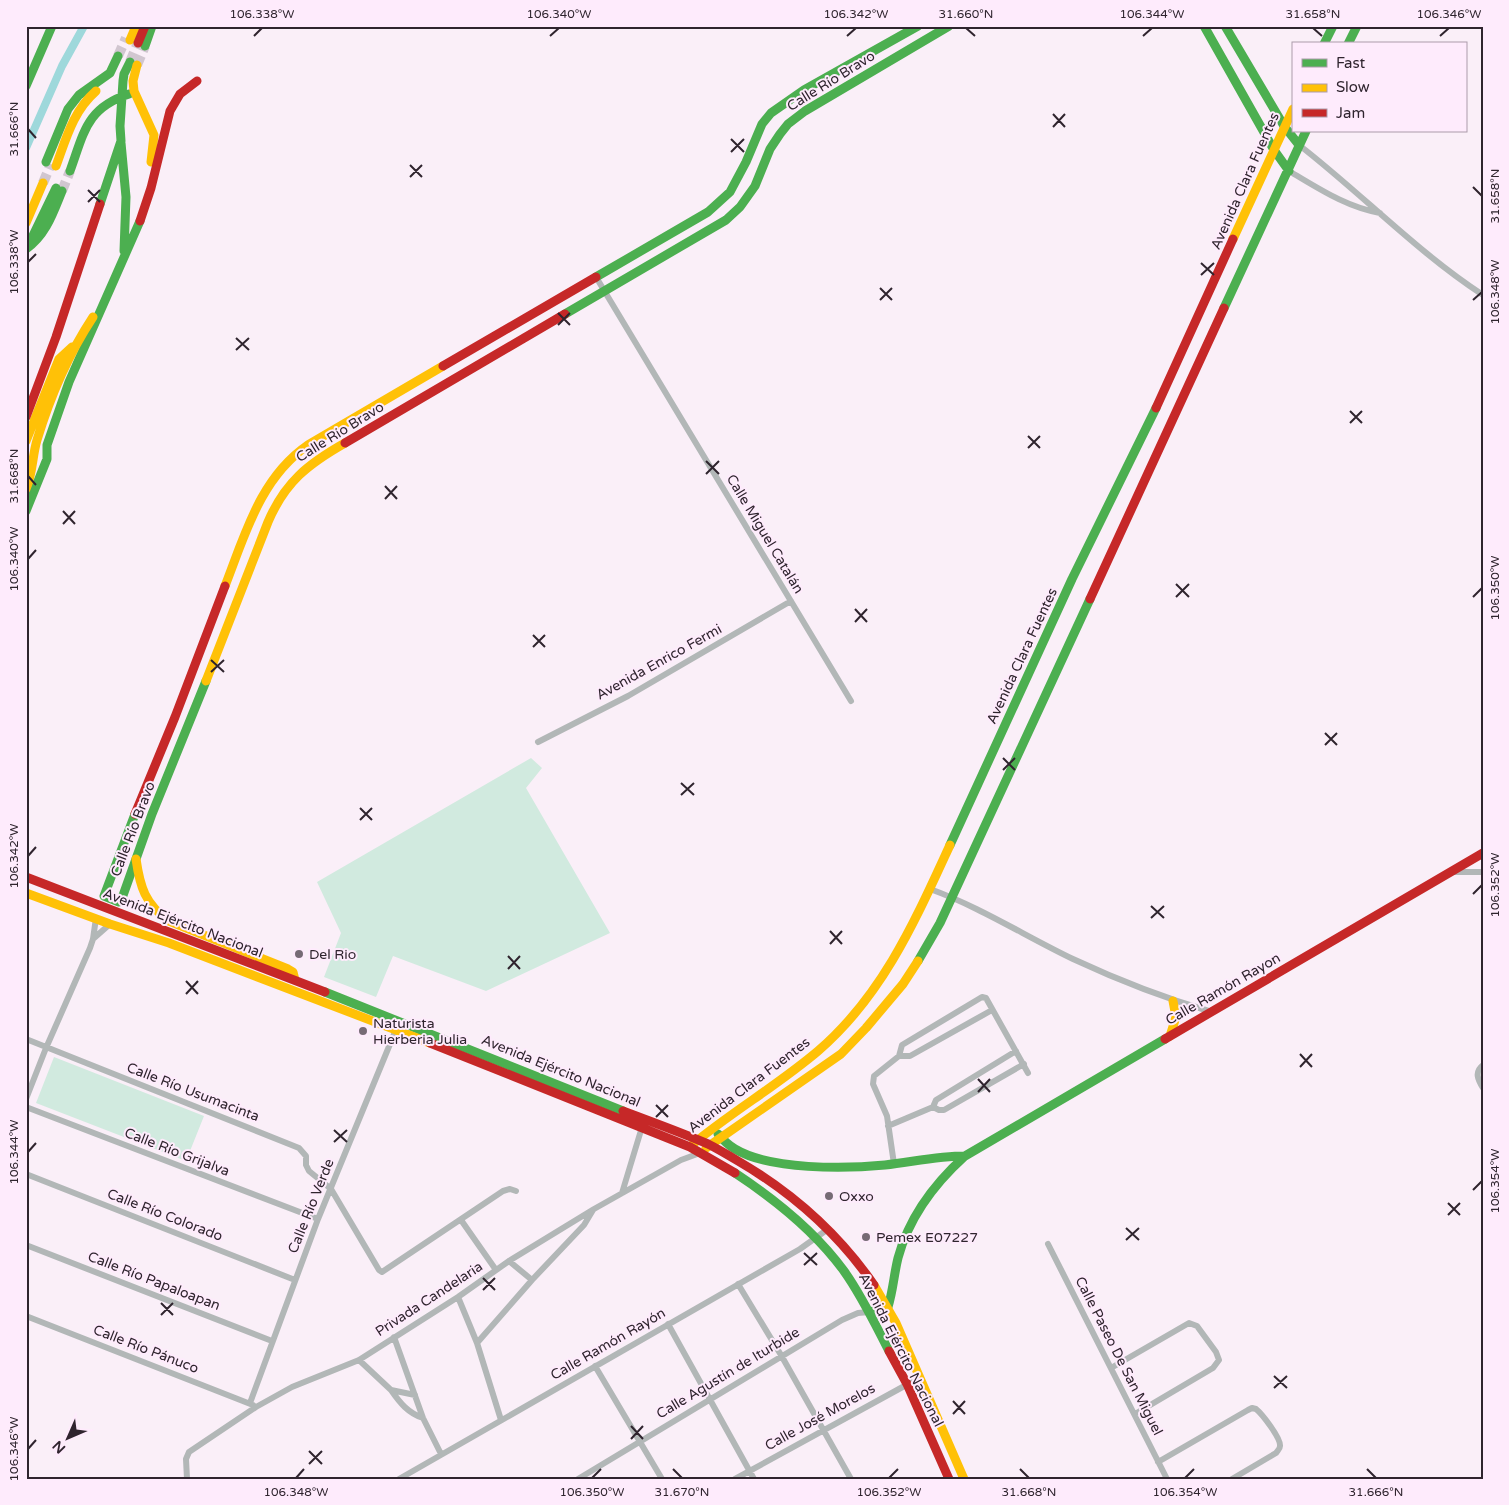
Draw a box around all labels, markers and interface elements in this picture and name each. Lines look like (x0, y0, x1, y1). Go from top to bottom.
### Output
text: 106.338°W (229, 7, 295, 21)
text: 106.340°W (526, 7, 592, 21)
text: 106.342°W (823, 7, 889, 21)
text: 31.660°N (939, 7, 993, 21)
text: 106.344°W (1119, 7, 1185, 21)
text: 31.658°N (1286, 7, 1340, 21)
text: 106.346°W (1417, 7, 1481, 21)
legend (1292, 42, 1466, 132)
street label: Calle Río Bravo (784, 47, 878, 115)
text: Fast (1336, 54, 1366, 72)
text: Slow (1336, 78, 1370, 96)
text: 31.666°N (7, 102, 21, 156)
text: Jam (1336, 104, 1365, 122)
street label: Avenida Clara Fuentes (1207, 110, 1283, 252)
text: 31.658°N (1488, 169, 1502, 223)
text: 106.338°W (7, 229, 21, 295)
text: 106.348°W (1488, 259, 1502, 325)
street label: Calle Río Bravo (293, 398, 387, 466)
text: 31.668°N (7, 449, 21, 503)
street label: Calle Miguel Catalán (723, 471, 807, 597)
text: 106.340°W (7, 526, 21, 592)
text: 106.350°W (1488, 555, 1502, 621)
street label: Avenida Clara Fuentes (983, 585, 1061, 727)
street label: Avenida Enrico Fermi (593, 620, 725, 704)
street label: Calle Río Bravo (107, 779, 159, 879)
text: 106.342°W (7, 823, 21, 889)
text: 106.352°W (1488, 852, 1502, 918)
street label: Avenida Ejército Nacional (101, 885, 265, 961)
place label: Del Rio (309, 946, 356, 963)
marker: Del Rio (293, 948, 305, 960)
street label: Calle Ramón Rayon (1163, 949, 1283, 1029)
place label: Naturista Hierberia Julia (373, 1015, 467, 1048)
marker: Naturista Hierberia Julia (357, 1025, 369, 1037)
street label: Avenida Ejército Nacional (479, 1031, 643, 1111)
street label: Avenida Clara Fuentes (685, 1033, 814, 1136)
street label: Calle Río Usumacinta (124, 1059, 262, 1125)
text: 106.344°W (7, 1119, 21, 1185)
street label: Calle Río Grijalva (122, 1124, 232, 1180)
text: 106.354°W (1488, 1148, 1502, 1214)
street label: Calle Río Verde (284, 1156, 338, 1256)
street label: Calle Río Colorado (105, 1185, 225, 1245)
place label: Oxxo (839, 1188, 874, 1205)
marker: Oxxo (823, 1190, 835, 1202)
place label: Pemex E07227 (876, 1229, 978, 1246)
marker: Pemex E07227 (860, 1231, 872, 1243)
street label: Calle Río Papaloapan (85, 1248, 223, 1314)
street label: Privada Candelaria (372, 1258, 486, 1340)
street label: Avenida Ejército Nacional (855, 1270, 947, 1430)
street label: Calle Paseo De San Miguel (1071, 1274, 1167, 1438)
street label: Calle Ramón Rayón (548, 1304, 668, 1384)
street label: Calle Río Pánuco (91, 1321, 201, 1377)
street label: Calle Agustín de Iturbide (653, 1323, 803, 1423)
street label: Calle José Morelos (762, 1380, 878, 1454)
north arrow (42, 1412, 92, 1462)
text: 106.346°W (7, 1417, 21, 1481)
text: N (49, 1437, 69, 1457)
text: 106.348°W (263, 1485, 329, 1499)
text: 106.350°W (559, 1485, 625, 1499)
text: 31.670°N (655, 1485, 709, 1499)
text: 106.352°W (856, 1485, 922, 1499)
text: 31.668°N (1002, 1485, 1056, 1499)
text: 106.354°W (1152, 1485, 1218, 1499)
text: 31.666°N (1349, 1485, 1403, 1499)

